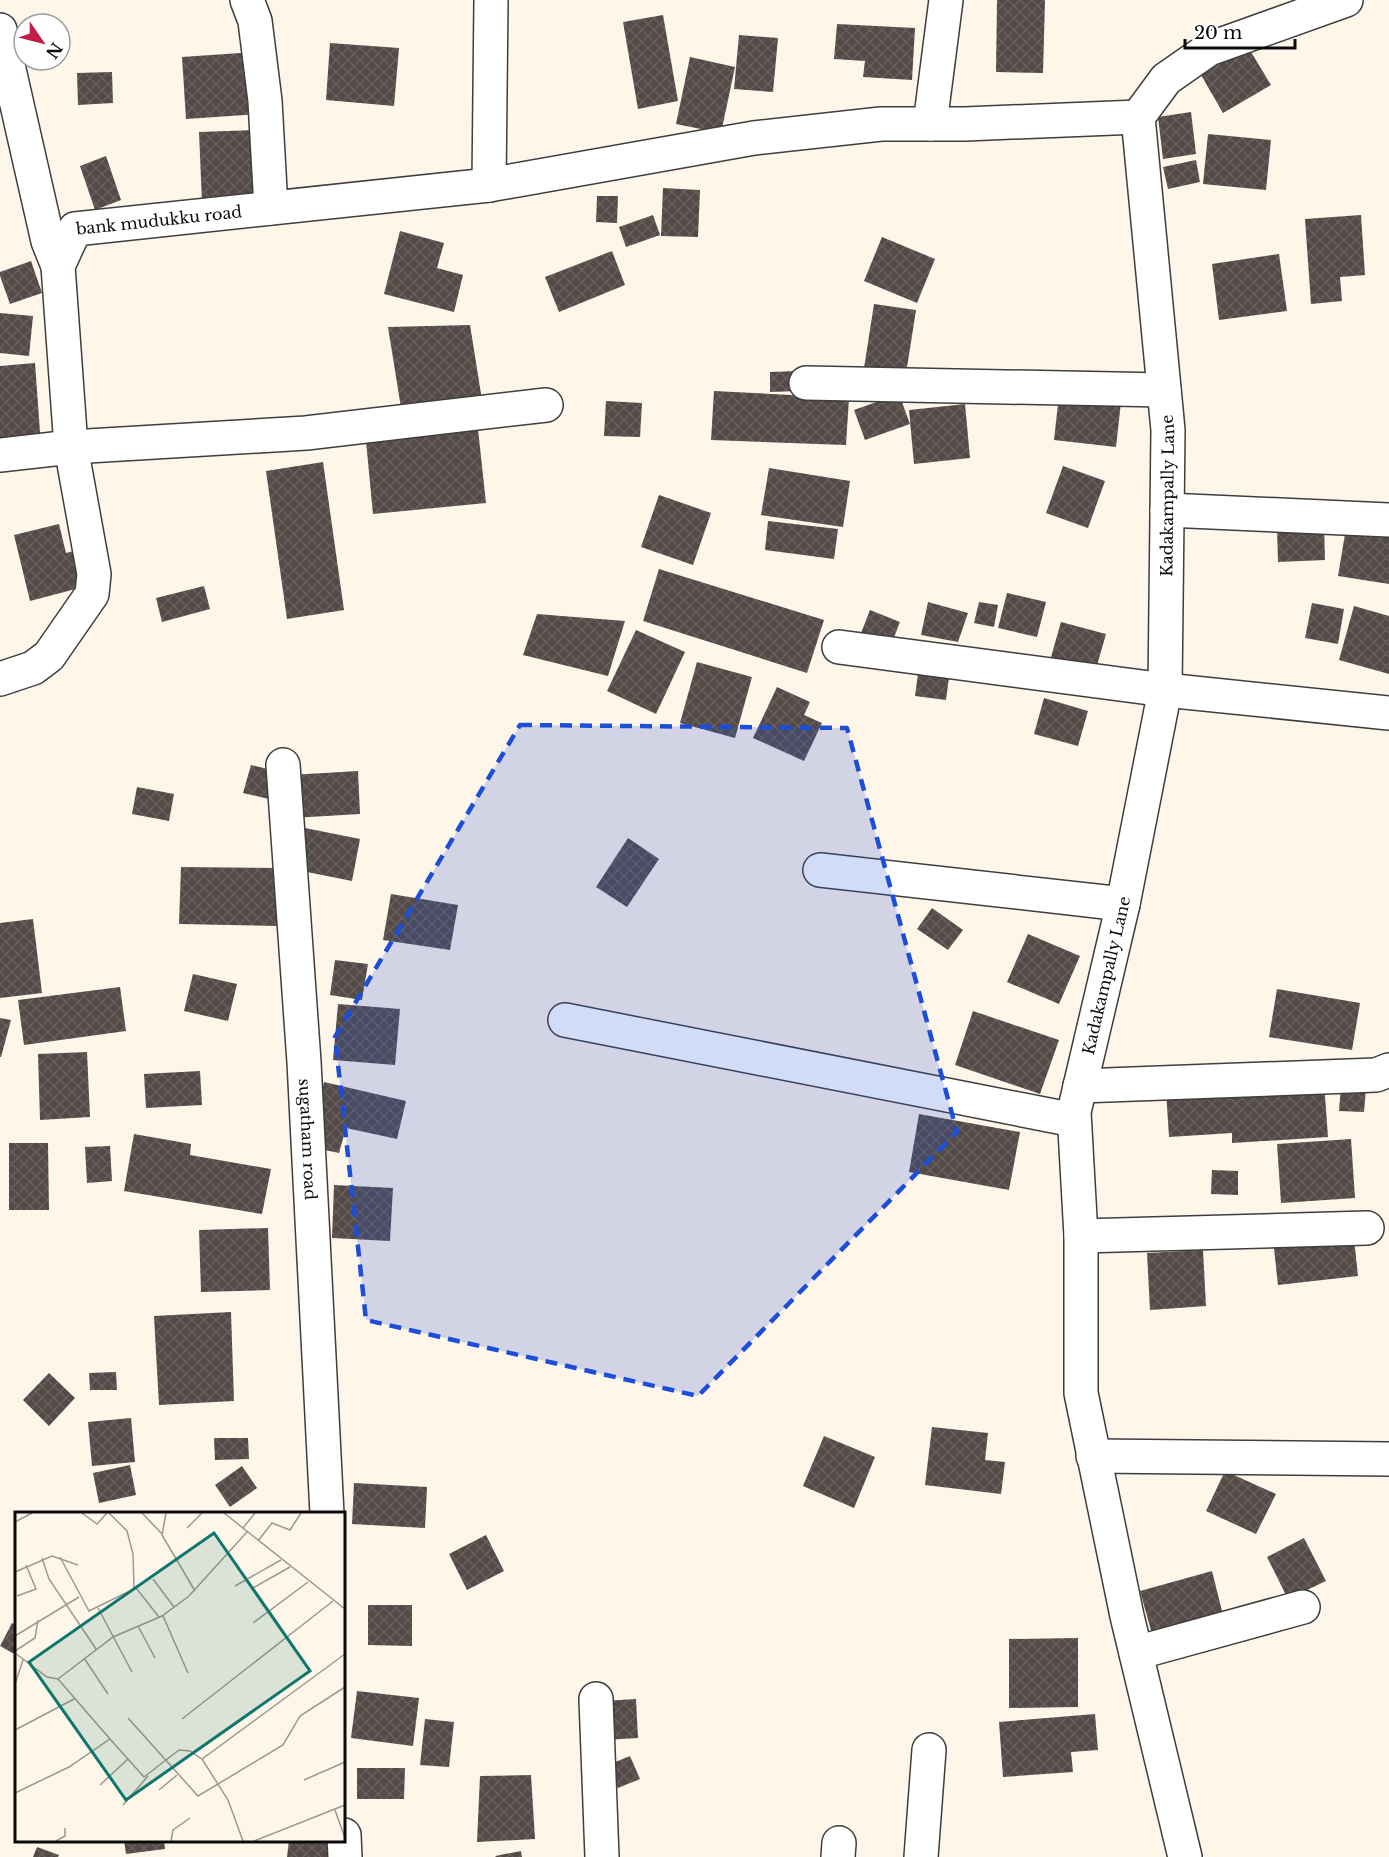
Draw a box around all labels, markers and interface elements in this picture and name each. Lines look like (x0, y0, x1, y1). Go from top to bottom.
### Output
north arrow (12, 12, 72, 72)
scale bar (1185, 12, 1294, 50)
text: 20 m (1194, 22, 1242, 44)
text: N (42, 39, 67, 63)
street label: bank mudukku road (74, 201, 243, 239)
street label: Kadakampally Lane (1156, 414, 1178, 577)
street label: Kadakampally Lane (1078, 895, 1134, 1057)
street label: sugatham road (295, 1078, 321, 1201)
inset map (15, 1512, 345, 1842)

